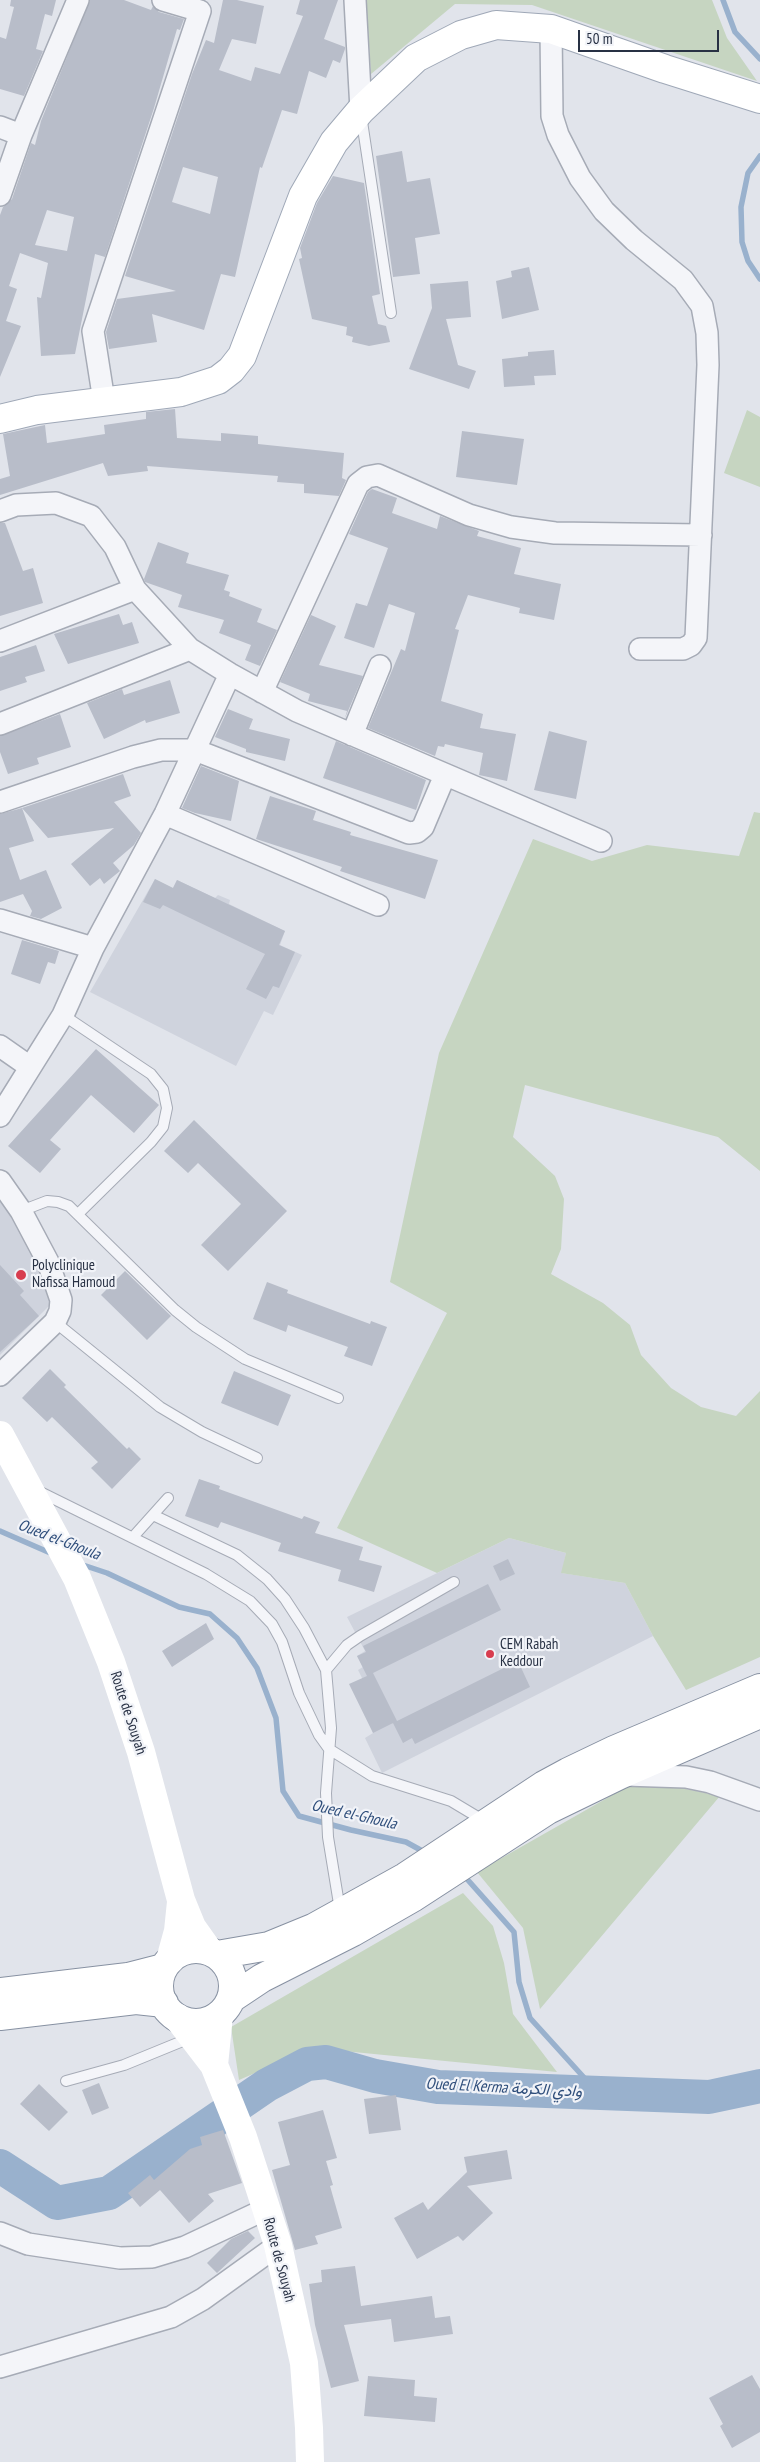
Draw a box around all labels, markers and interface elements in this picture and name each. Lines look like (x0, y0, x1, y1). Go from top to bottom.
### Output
scale bar (580, 20, 721, 52)
text: 50 m (586, 29, 612, 48)
place label: Polyclinique Nafissa Hamoud (32, 1257, 115, 1292)
marker: Polyclinique Nafissa Hamoud (14, 1268, 28, 1282)
water label: Oued el-Ghoula (15, 1516, 103, 1564)
place label: CEM Rabah Keddour (500, 1636, 558, 1671)
marker: CEM Rabah Keddour (484, 1648, 496, 1660)
street label: Route de Souyah (106, 1669, 150, 1757)
water label: Oued el-Ghoula (310, 1796, 398, 1834)
water label: Oued El Kerma وادي الكرمة (425, 2074, 583, 2102)
street label: Route de Souyah (259, 2216, 299, 2304)

